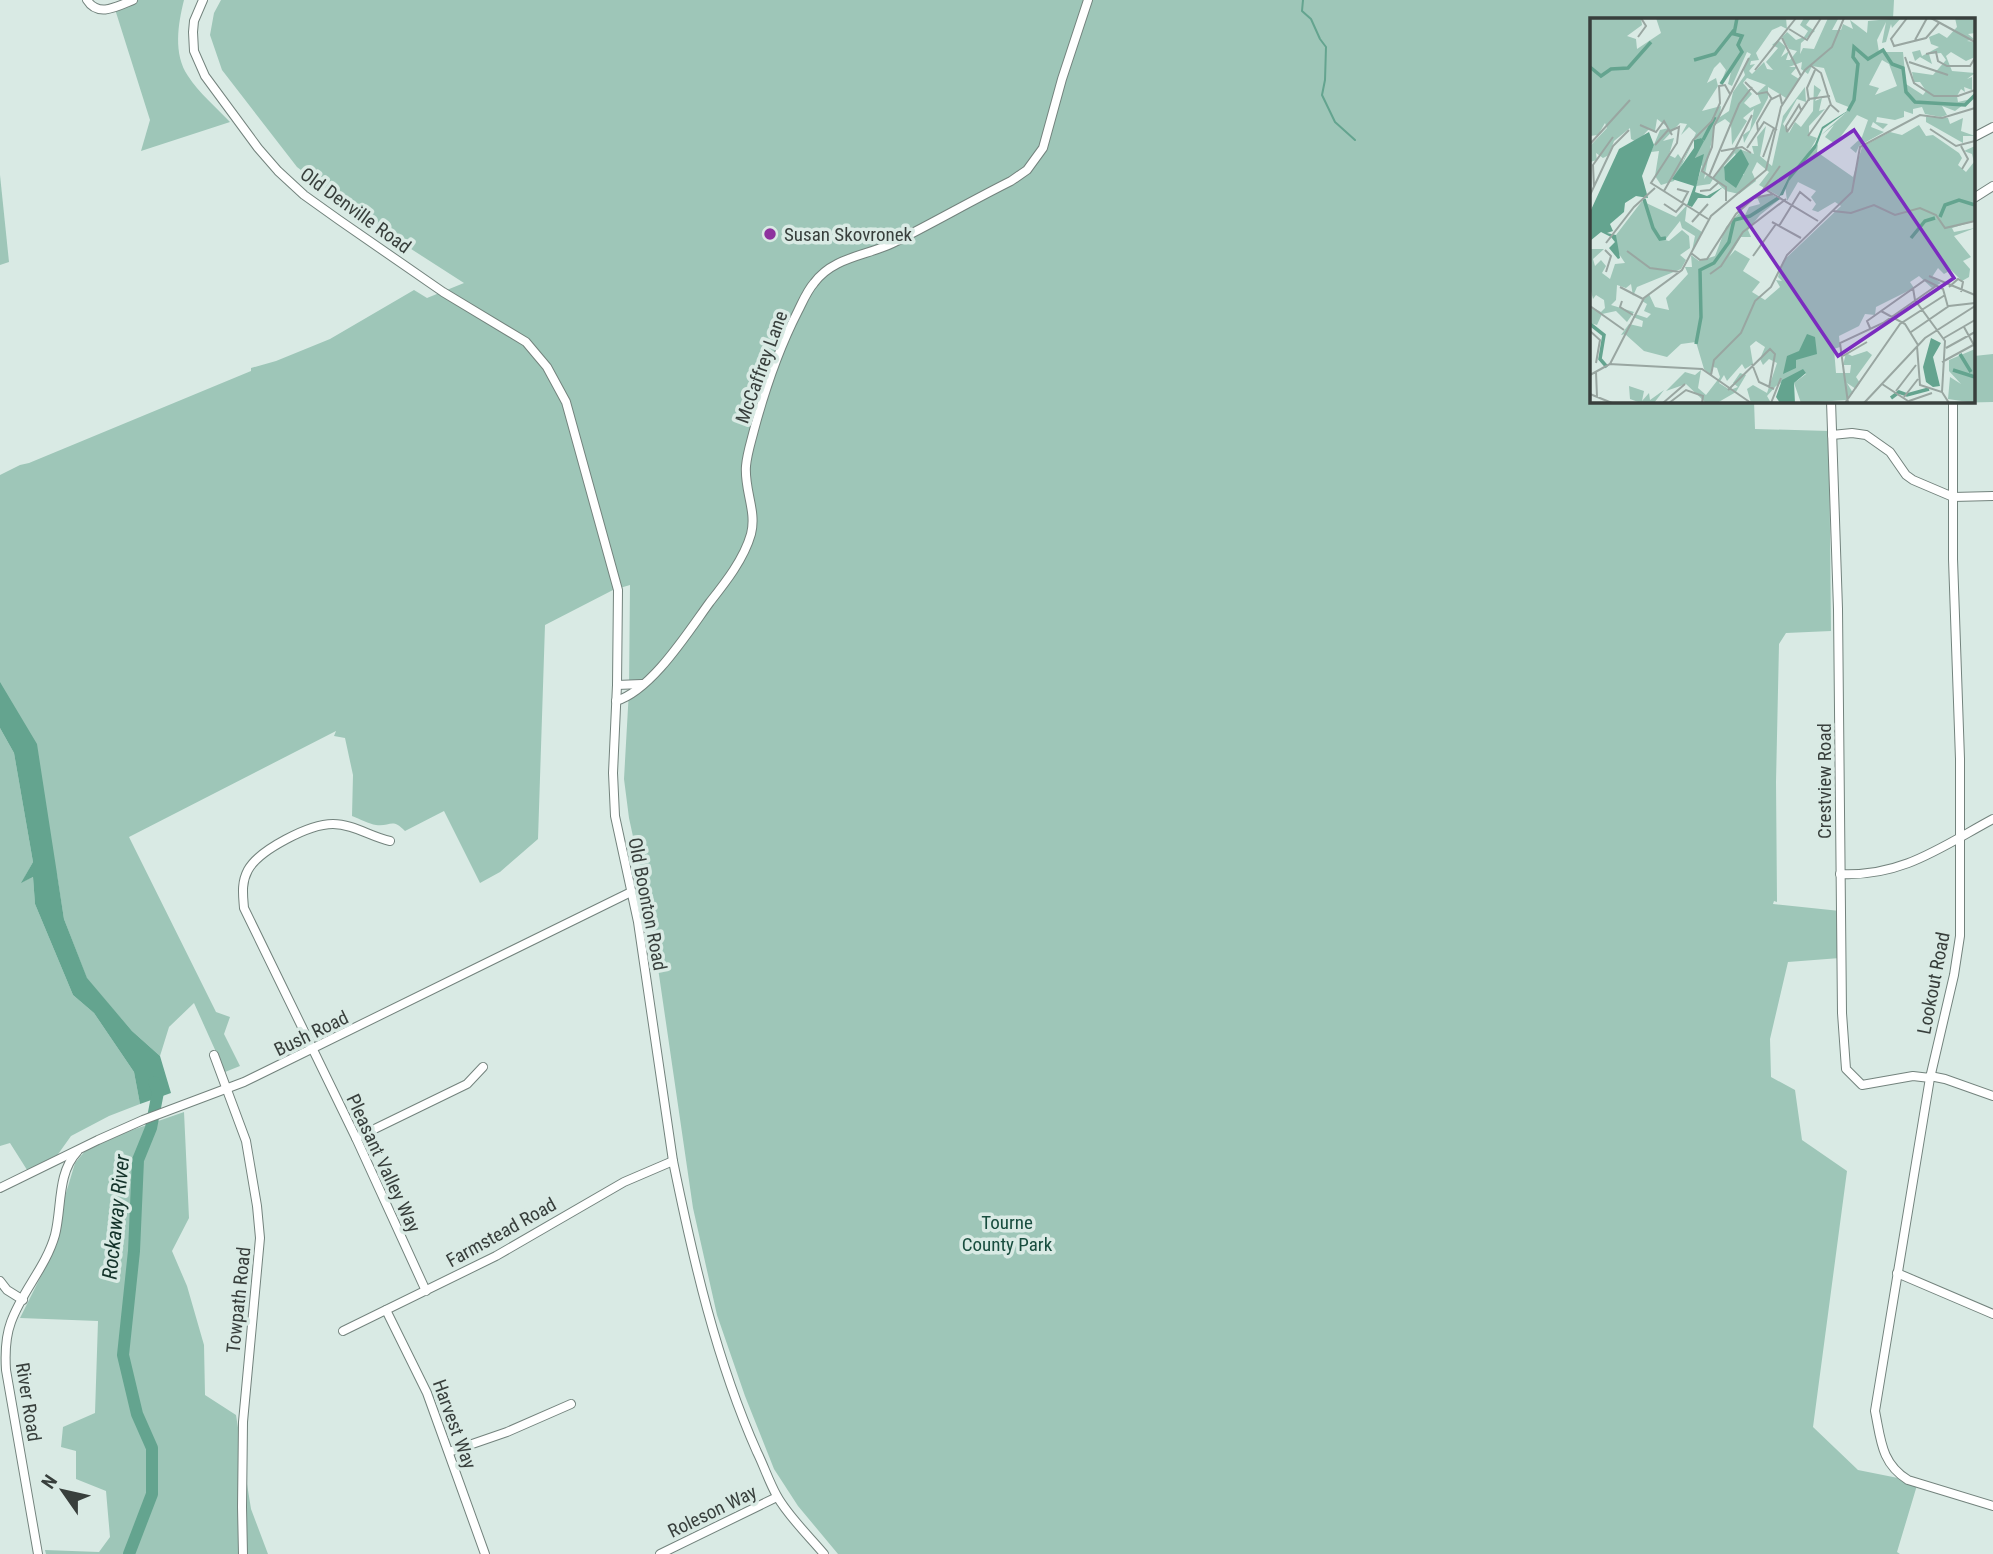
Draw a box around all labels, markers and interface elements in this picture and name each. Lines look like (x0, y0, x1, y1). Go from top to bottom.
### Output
inset map (1590, 18, 1976, 402)
street label: Old Denville Road (296, 163, 416, 258)
place label: Susan Skovronek (784, 223, 913, 246)
marker: Susan Skovronek (762, 226, 778, 242)
street label: McCaffrey Lane (730, 308, 792, 427)
street label: Crestview Road (1813, 723, 1836, 839)
street label: Old Boonton Road (623, 836, 672, 973)
street label: Lookout Road (1912, 930, 1955, 1036)
street label: Bush Road (270, 1006, 352, 1061)
street label: Pleasant Valley Way (341, 1090, 426, 1236)
water label: Rockaway River (98, 1153, 135, 1281)
street label: Farmstead Road (442, 1193, 560, 1272)
park label: Tourne County Park (962, 1211, 1053, 1256)
street label: Towpath Road (221, 1246, 256, 1354)
street label: River Road (11, 1361, 46, 1443)
street label: Harvest Way (428, 1376, 481, 1472)
north arrow (28, 1456, 98, 1526)
text: N (37, 1471, 62, 1493)
street label: Roleson Way (664, 1480, 760, 1543)

